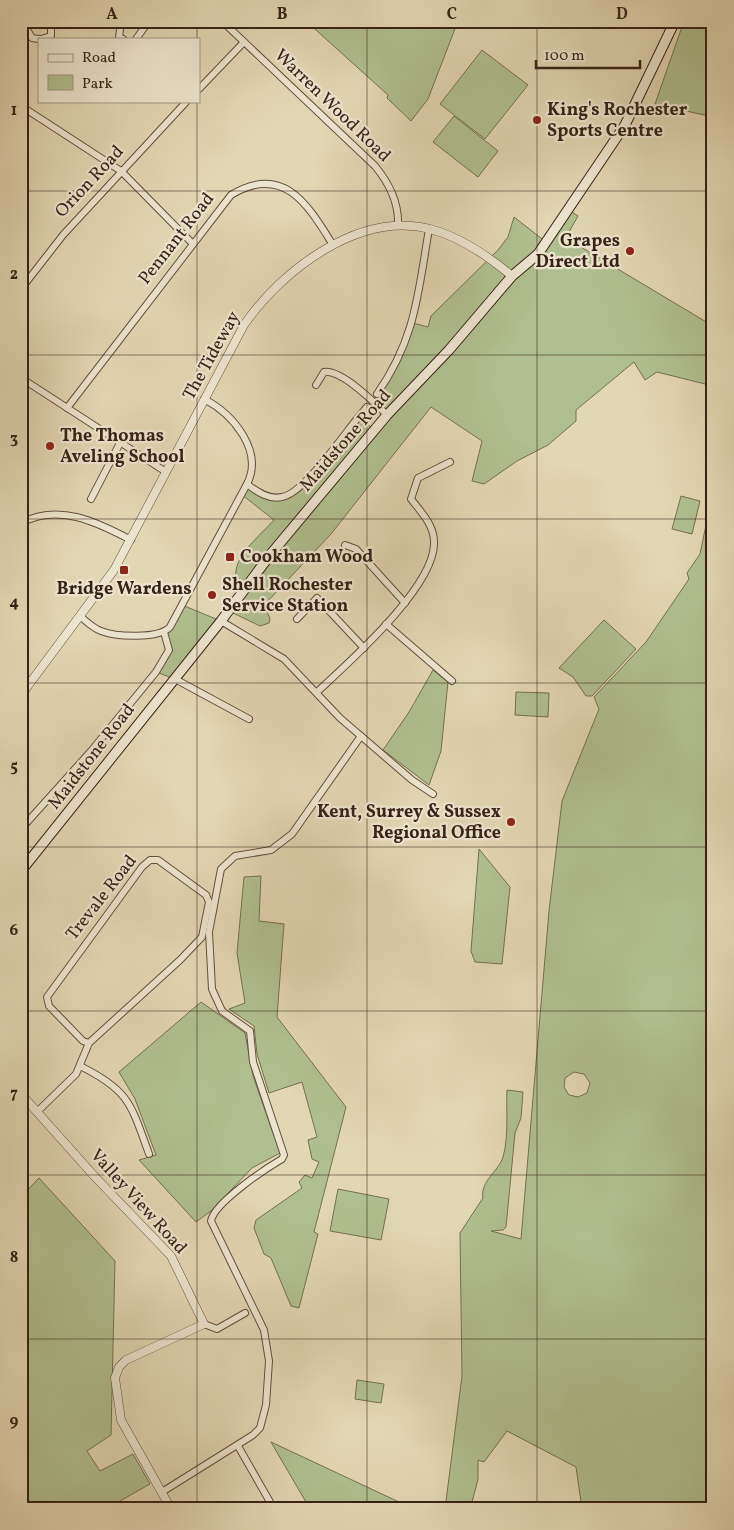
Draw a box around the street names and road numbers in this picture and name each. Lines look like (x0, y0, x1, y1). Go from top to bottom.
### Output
street label: Warren Wood Road (268, 44, 396, 168)
street label: Orion Road (50, 140, 130, 224)
street label: Pennant Road (133, 188, 221, 290)
street label: The Tideway (177, 307, 247, 405)
street label: Maidstone Road (295, 384, 397, 498)
street label: Maidstone Road (43, 699, 141, 815)
street label: Trevale Road (61, 850, 143, 946)
street label: Valley View Road (84, 1144, 192, 1260)

